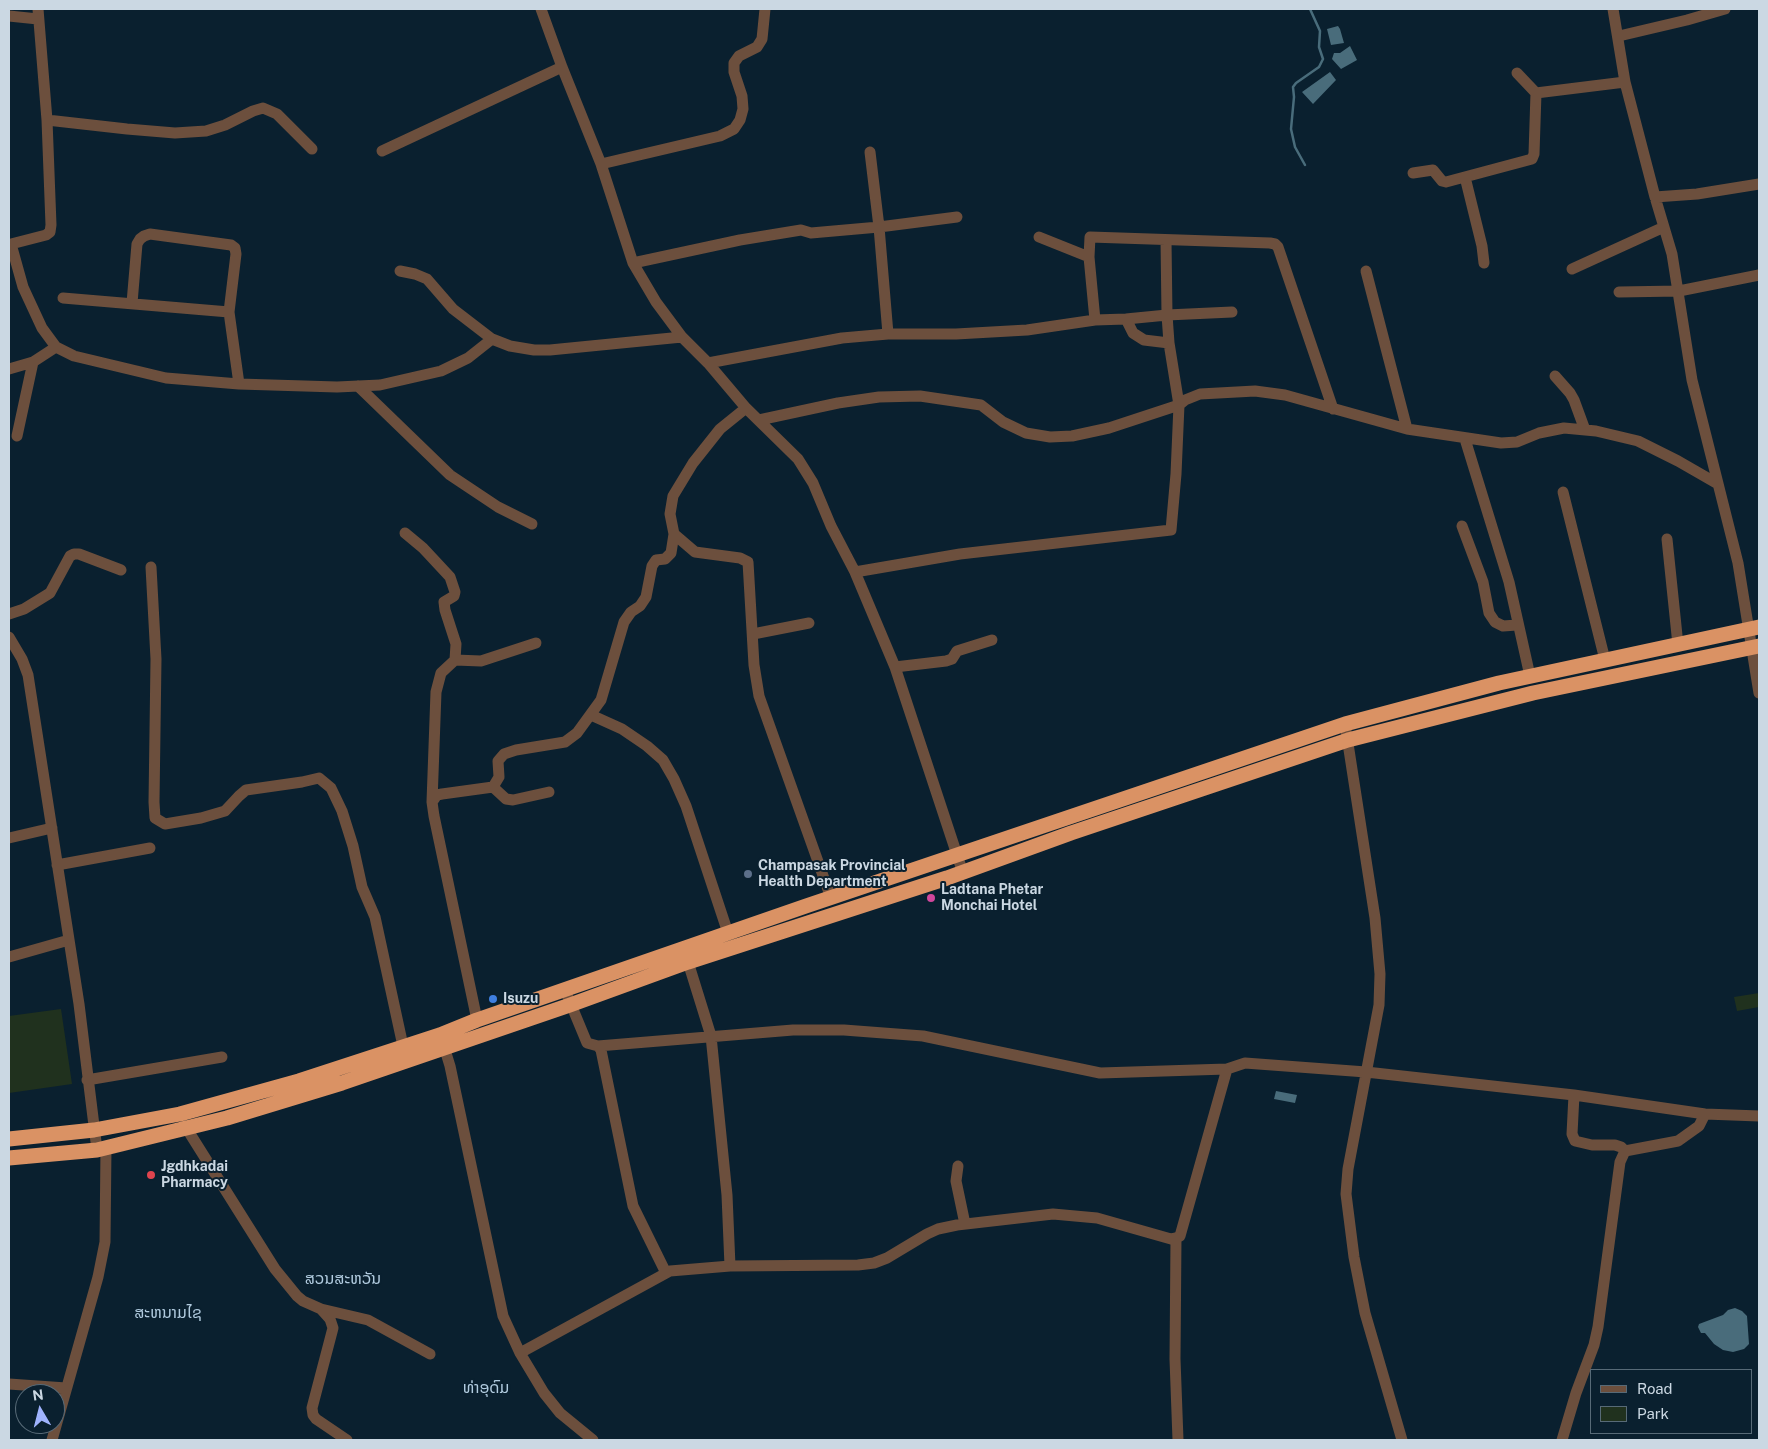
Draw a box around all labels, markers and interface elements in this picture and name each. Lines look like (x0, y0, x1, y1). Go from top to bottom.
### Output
place label: Champasak Provincial Health Department (758, 858, 906, 890)
marker: Champasak Provincial Health Department (742, 868, 754, 880)
place label: Ladtana Phetar Monchai Hotel (941, 882, 1043, 914)
marker: Ladtana Phetar Monchai Hotel (925, 892, 937, 904)
place label: Isuzu (503, 991, 538, 1007)
marker: Isuzu (487, 993, 499, 1005)
place label: Jgdhkadai Pharmacy (161, 1159, 228, 1192)
marker: Jgdhkadai Pharmacy (145, 1169, 157, 1181)
district label: ສວນສະຫວັນ (305, 1269, 381, 1289)
district label: ສະຫນາມໄຊ (134, 1303, 202, 1323)
legend (1590, 1369, 1753, 1434)
district label: ທ່າອຸດົມ (463, 1378, 509, 1398)
text: Road (1637, 1380, 1673, 1397)
north arrow (15, 1384, 65, 1434)
text: N (32, 1386, 45, 1404)
text: Park (1637, 1405, 1669, 1422)

